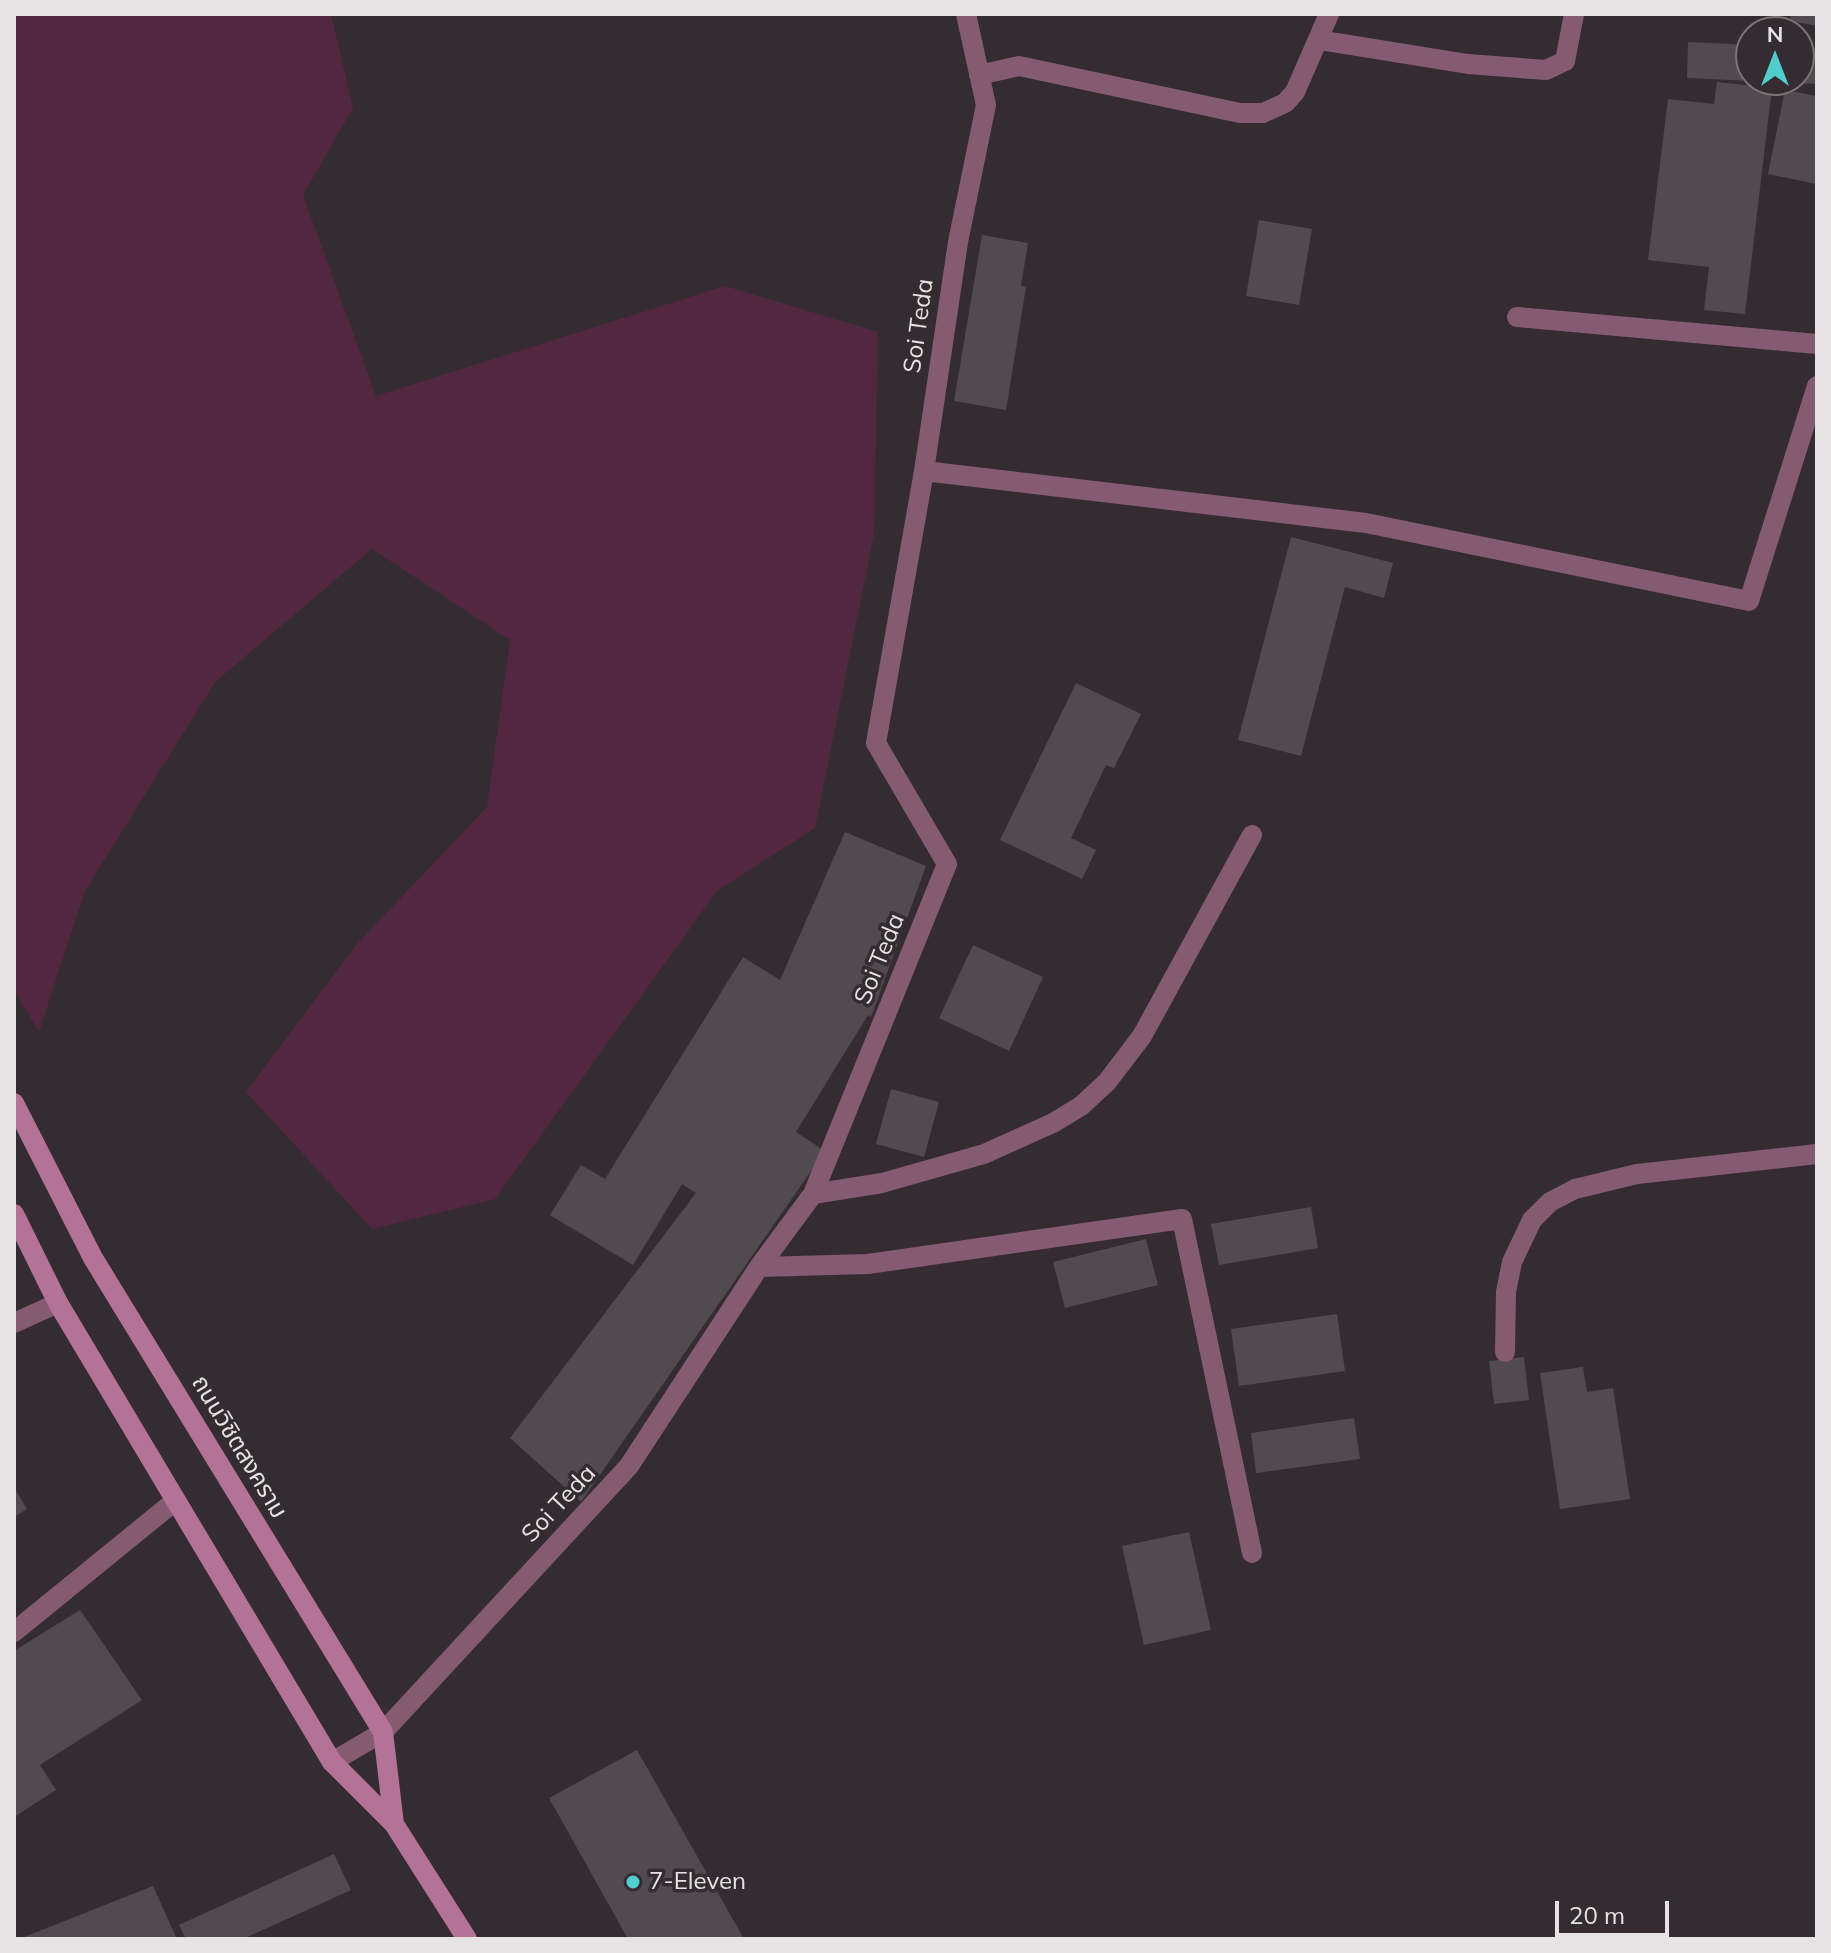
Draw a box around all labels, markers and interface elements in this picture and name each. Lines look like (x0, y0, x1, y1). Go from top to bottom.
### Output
north arrow (1735, 16, 1815, 96)
text: N (1767, 20, 1783, 48)
street label: Soi Teda (898, 277, 940, 375)
street label: Soi Teda (849, 909, 911, 1009)
street label: ถนนวิชิตสงคราม (185, 1370, 293, 1524)
street label: Soi Teda (516, 1459, 602, 1549)
place label: 7-Eleven (649, 1868, 746, 1896)
marker: 7-Eleven (624, 1873, 642, 1891)
scale bar (1559, 1885, 1673, 1935)
text: 20 m (1569, 1900, 1625, 1930)

